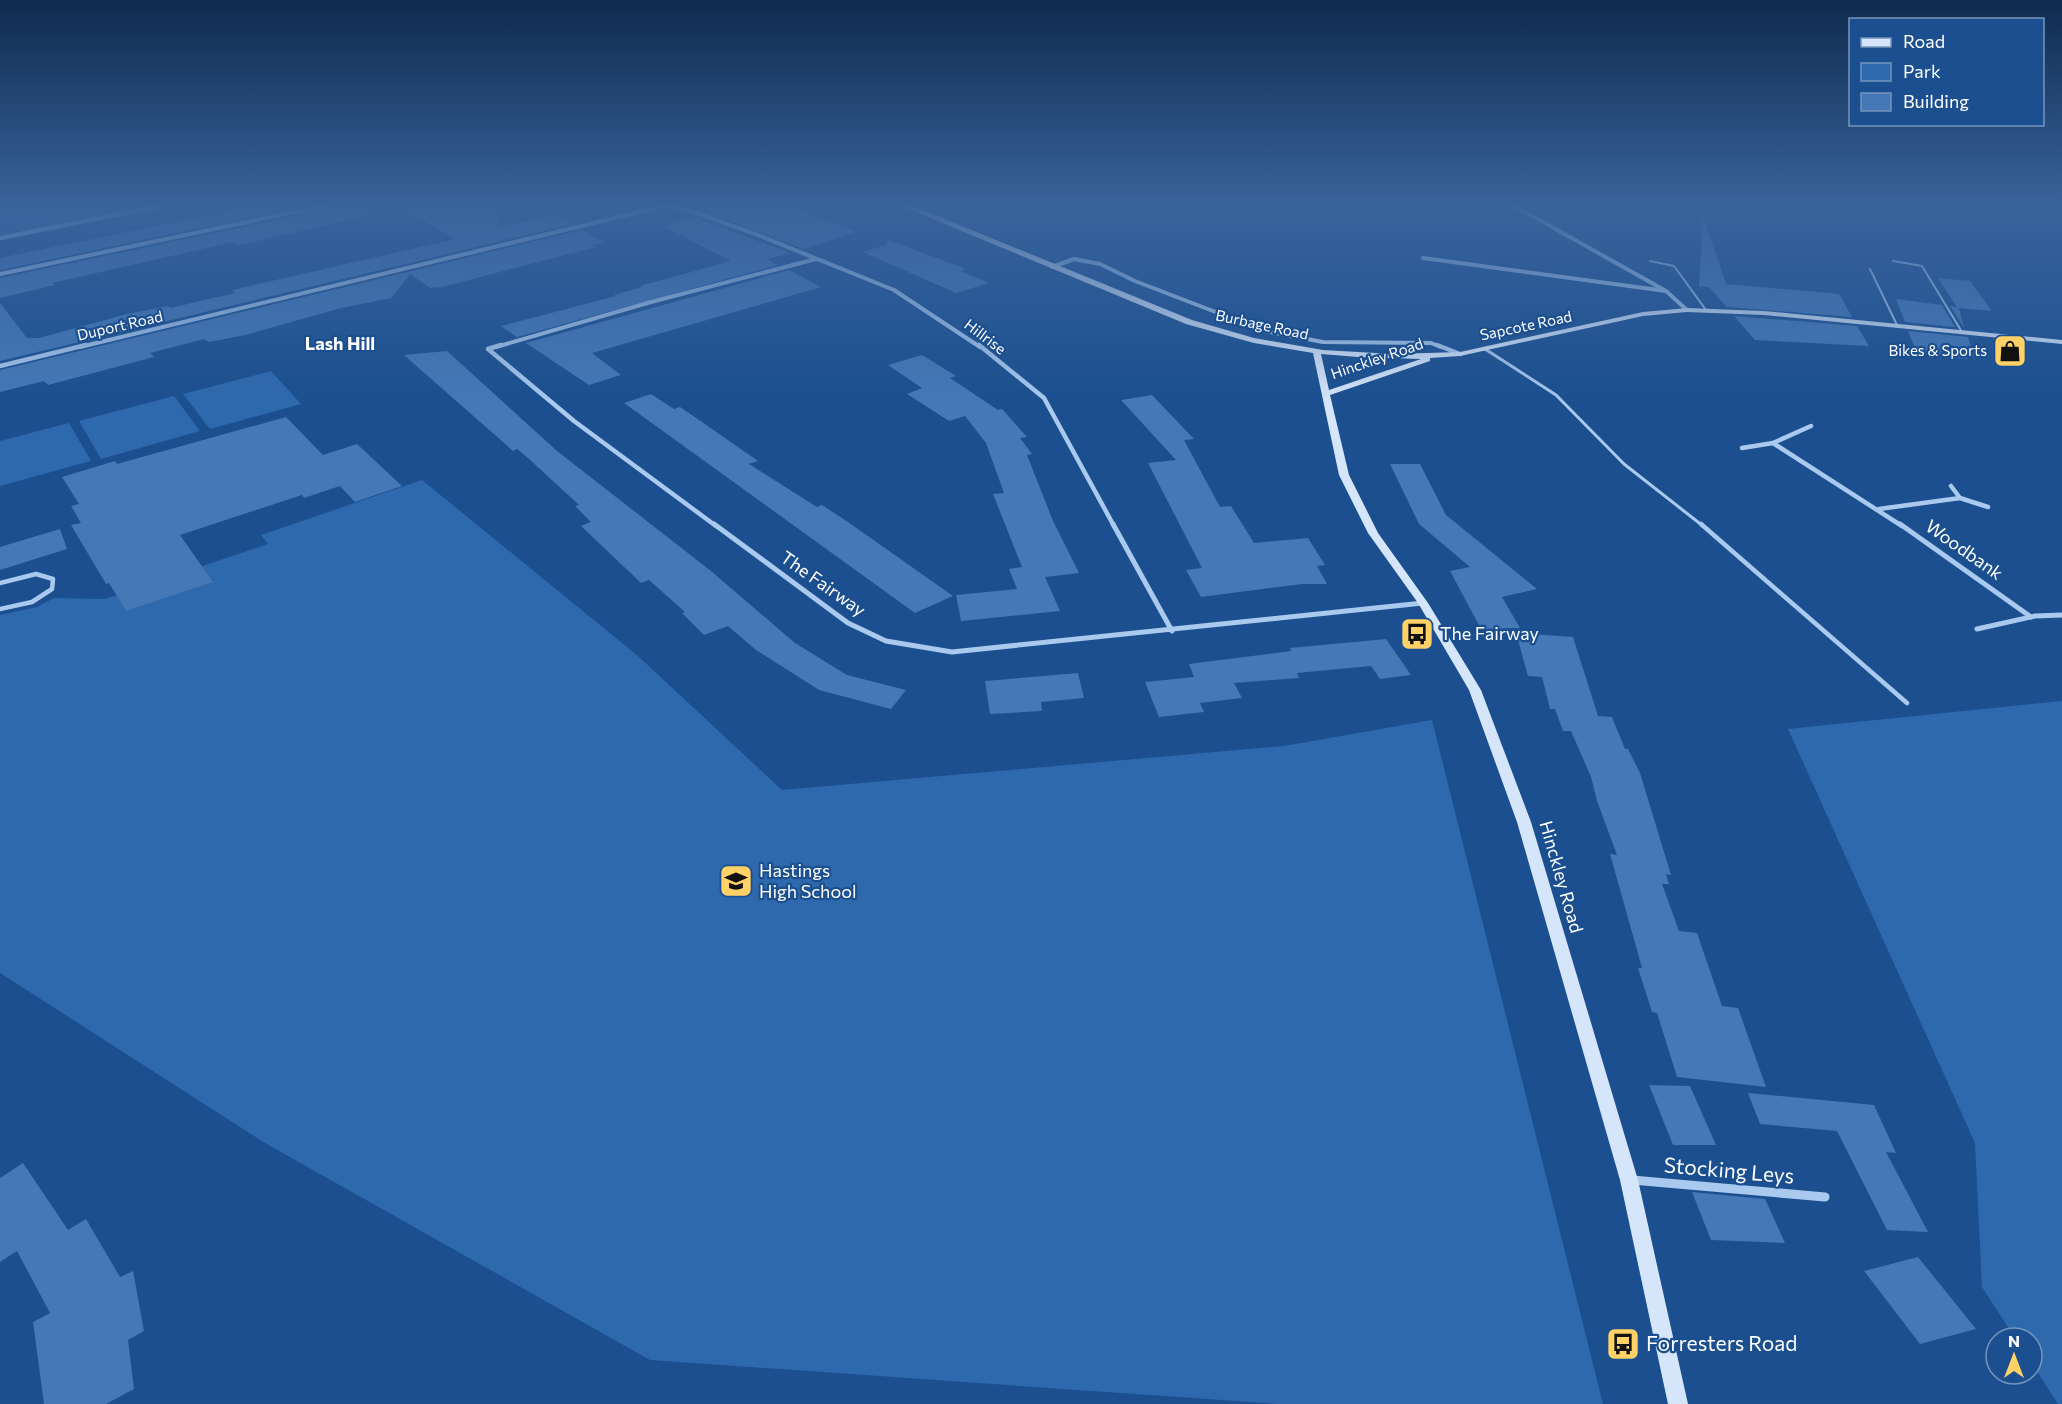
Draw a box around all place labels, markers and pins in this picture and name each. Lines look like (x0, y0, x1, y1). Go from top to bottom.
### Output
shop icon: Bikes & Sports (1992, 333, 2028, 369)
place label: Bikes & Sports (1889, 341, 1987, 359)
bus stop icon: The Fairway (1399, 616, 1435, 652)
place label: The Fairway (1440, 622, 1539, 644)
place label: Hastings High School (759, 859, 857, 902)
school or university icon: Hastings High School (718, 863, 754, 899)
bus stop icon: Forresters Road (1605, 1326, 1641, 1362)
place label: Forresters Road (1646, 1330, 1797, 1355)

